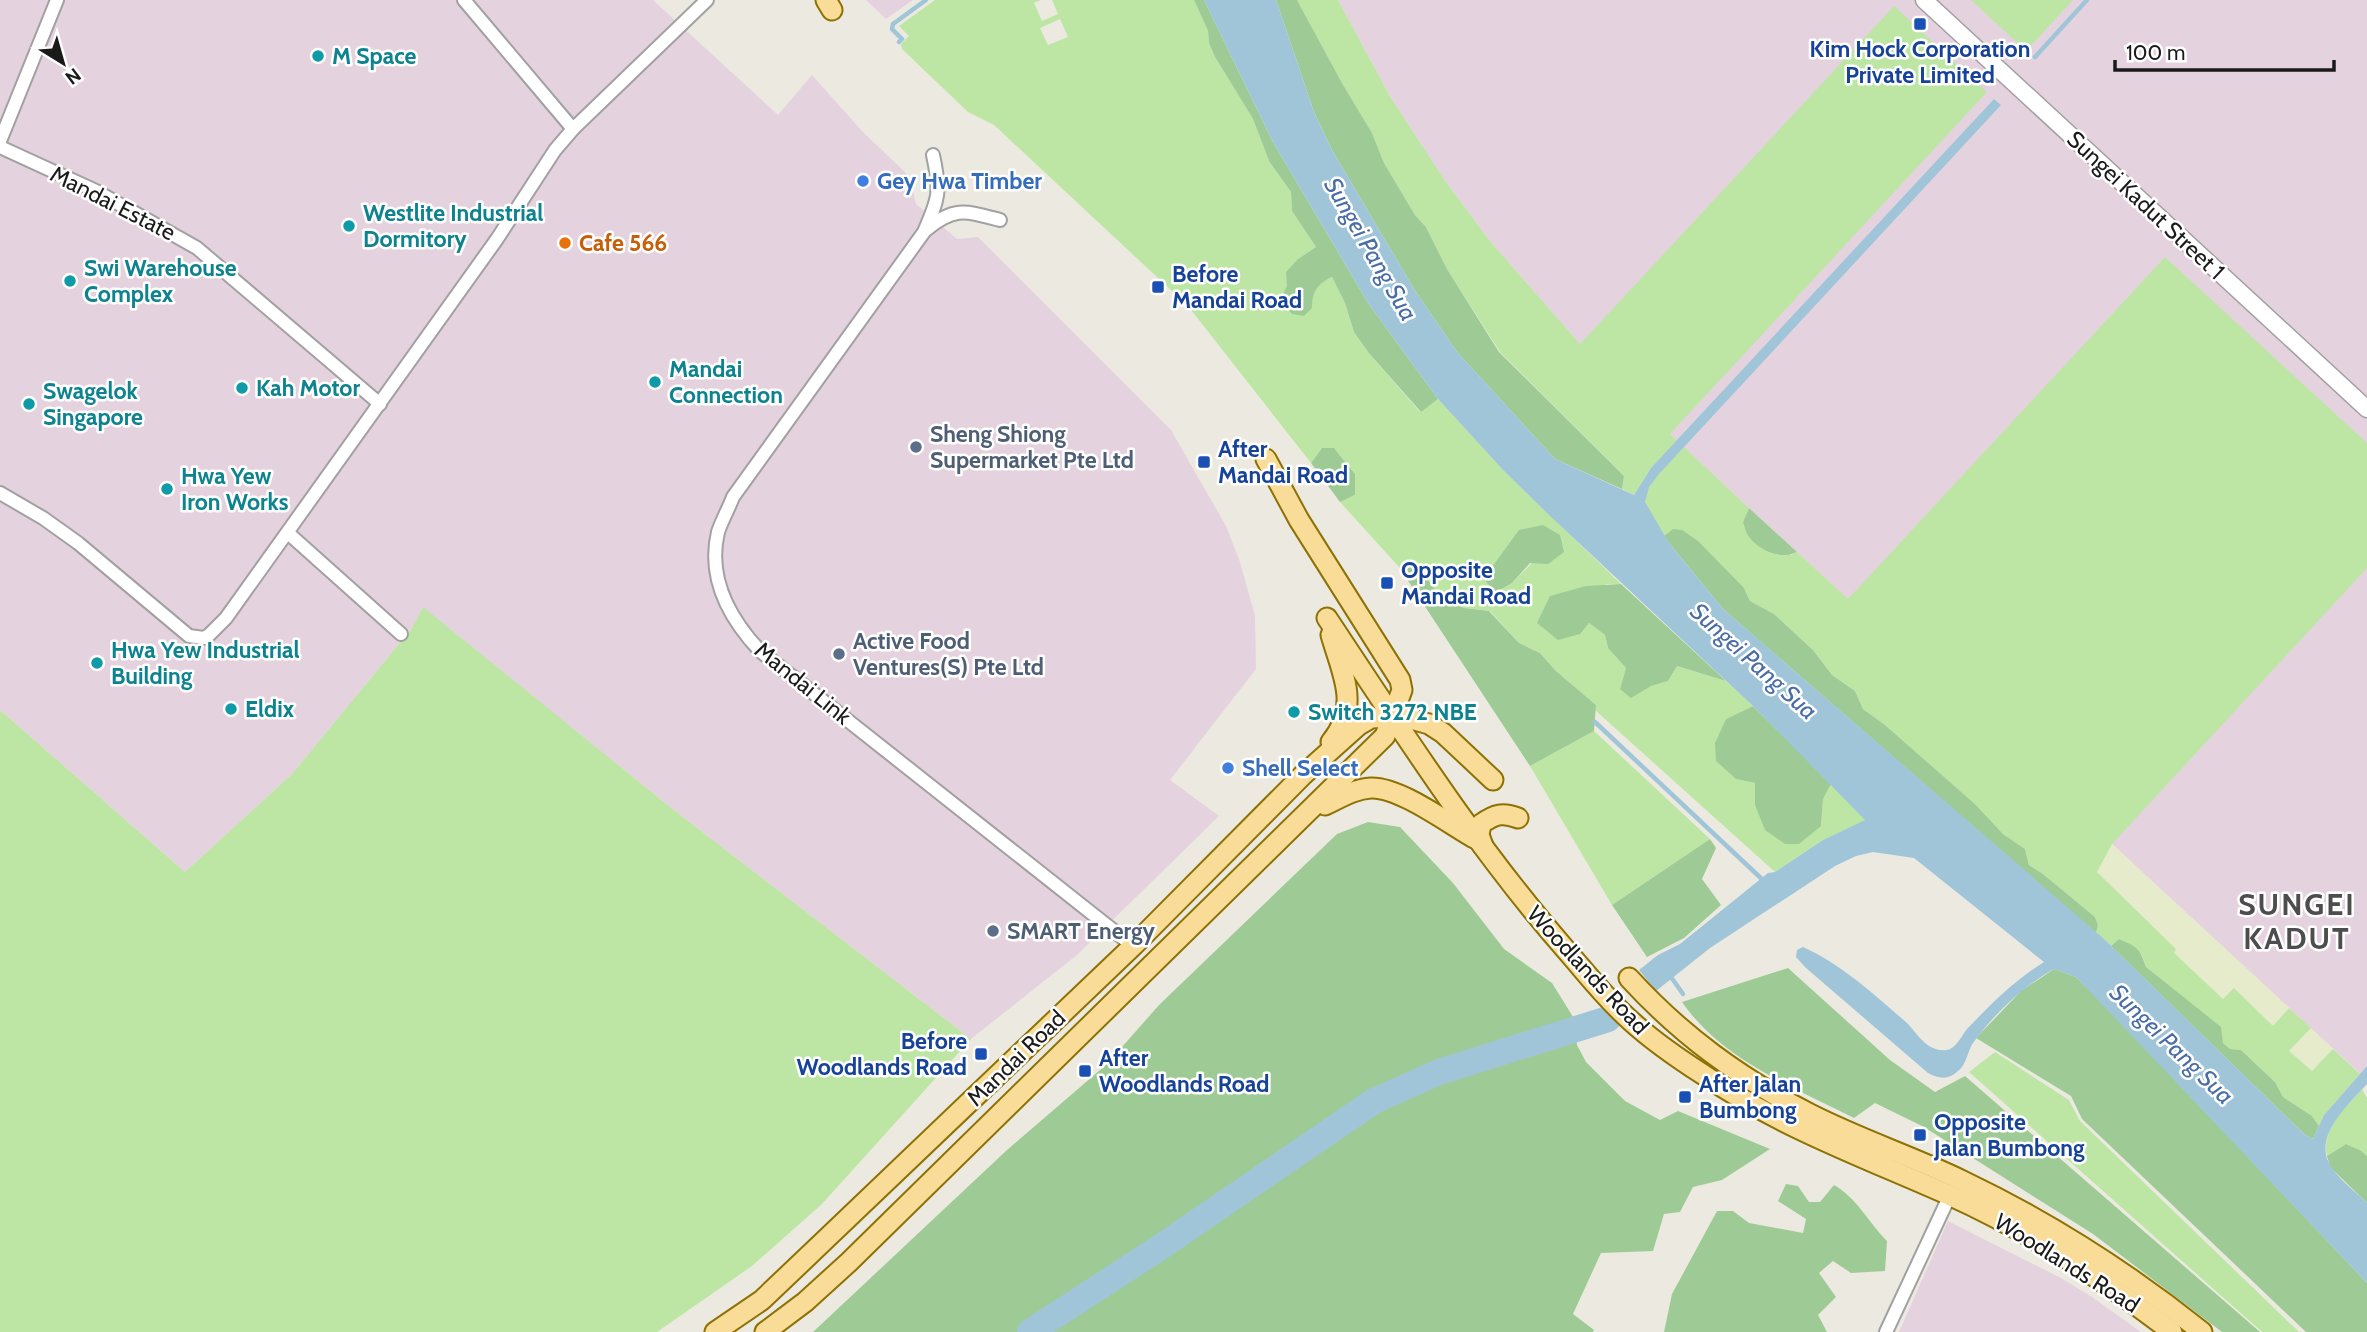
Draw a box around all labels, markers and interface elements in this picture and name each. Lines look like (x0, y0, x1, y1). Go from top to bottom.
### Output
marker: Kim Hock Corporation Private Limited (1912, 16, 1928, 32)
north arrow (28, 28, 98, 98)
scale bar (2115, 28, 2334, 72)
place label: Kim Hock Corporation Private Limited (1810, 35, 2030, 89)
text: 100 m (2126, 40, 2185, 65)
place label: M Space (332, 42, 417, 70)
marker: M Space (310, 48, 326, 64)
text: N (61, 63, 85, 89)
street label: Sungei Kadut Street 1 (2061, 125, 2231, 285)
street label: Mandai Estate (46, 160, 180, 247)
place label: Gey Hwa Timber (877, 167, 1042, 195)
water label: Sungei Pang Sua (1318, 172, 1424, 326)
marker: Gey Hwa Timber (855, 173, 871, 189)
place label: Westlite Industrial Dormitory (363, 199, 543, 253)
marker: Westlite Industrial Dormitory (341, 218, 357, 234)
place label: Cafe 566 (579, 229, 667, 257)
marker: Cafe 566 (557, 235, 573, 251)
place label: Swi Warehouse Complex (84, 254, 237, 308)
place label: Before Mandai Road (1172, 260, 1302, 314)
marker: Swi Warehouse Complex (62, 273, 78, 289)
marker: Before Mandai Road (1150, 279, 1166, 295)
place label: Mandai Connection (669, 355, 783, 409)
place label: Kah Motor (256, 374, 360, 402)
marker: Mandai Connection (647, 374, 663, 390)
place label: Swagelok Singapore (43, 377, 143, 431)
marker: Kah Motor (234, 380, 250, 396)
marker: Swagelok Singapore (21, 396, 37, 412)
place label: Sheng Shiong Supermarket Pte Ltd (930, 420, 1134, 474)
place label: After Mandai Road (1218, 435, 1348, 489)
marker: Sheng Shiong Supermarket Pte Ltd (908, 439, 924, 455)
marker: After Mandai Road (1196, 454, 1212, 470)
place label: Hwa Yew Iron Works (181, 462, 289, 516)
marker: Hwa Yew Iron Works (159, 481, 175, 497)
place label: Opposite Mandai Road (1401, 556, 1531, 610)
marker: Opposite Mandai Road (1379, 575, 1395, 591)
water label: Sungei Pang Sua (1685, 597, 1823, 725)
place label: Active Food Ventures(S) Pte Ltd (853, 627, 1044, 681)
place label: Hwa Yew Industrial Building (111, 636, 300, 690)
street label: Mandai Link (749, 636, 857, 731)
marker: Active Food Ventures(S) Pte Ltd (831, 646, 847, 662)
marker: Hwa Yew Industrial Building (89, 655, 105, 671)
place label: Eldix (245, 695, 295, 723)
place label: Switch 3272 NBE (1308, 698, 1477, 726)
marker: Eldix (223, 701, 239, 717)
marker: Switch 3272 NBE (1286, 704, 1302, 720)
place label: Shell Select (1242, 754, 1358, 782)
marker: Shell Select (1220, 760, 1236, 776)
district label: SUNGEI KADUT (2238, 886, 2356, 957)
street label: Woodlands Road (1521, 900, 1655, 1040)
place label: SMART Energy (1007, 917, 1156, 945)
marker: SMART Energy (985, 923, 1001, 939)
water label: Sungei Pang Sua (2104, 978, 2240, 1110)
street label: Mandai Road (961, 1004, 1071, 1112)
place label: Before Woodlands Road (797, 1027, 967, 1081)
place label: After Woodlands Road (1099, 1044, 1270, 1098)
marker: Before Woodlands Road (973, 1046, 989, 1062)
marker: After Woodlands Road (1077, 1063, 1093, 1079)
place label: After Jalan Bumbong (1699, 1070, 1801, 1124)
marker: After Jalan Bumbong (1677, 1089, 1693, 1105)
place label: Opposite Jalan Bumbong (1933, 1108, 2085, 1162)
marker: Opposite Jalan Bumbong (1912, 1127, 1928, 1143)
street label: Woodlands Road (1989, 1207, 2145, 1319)

